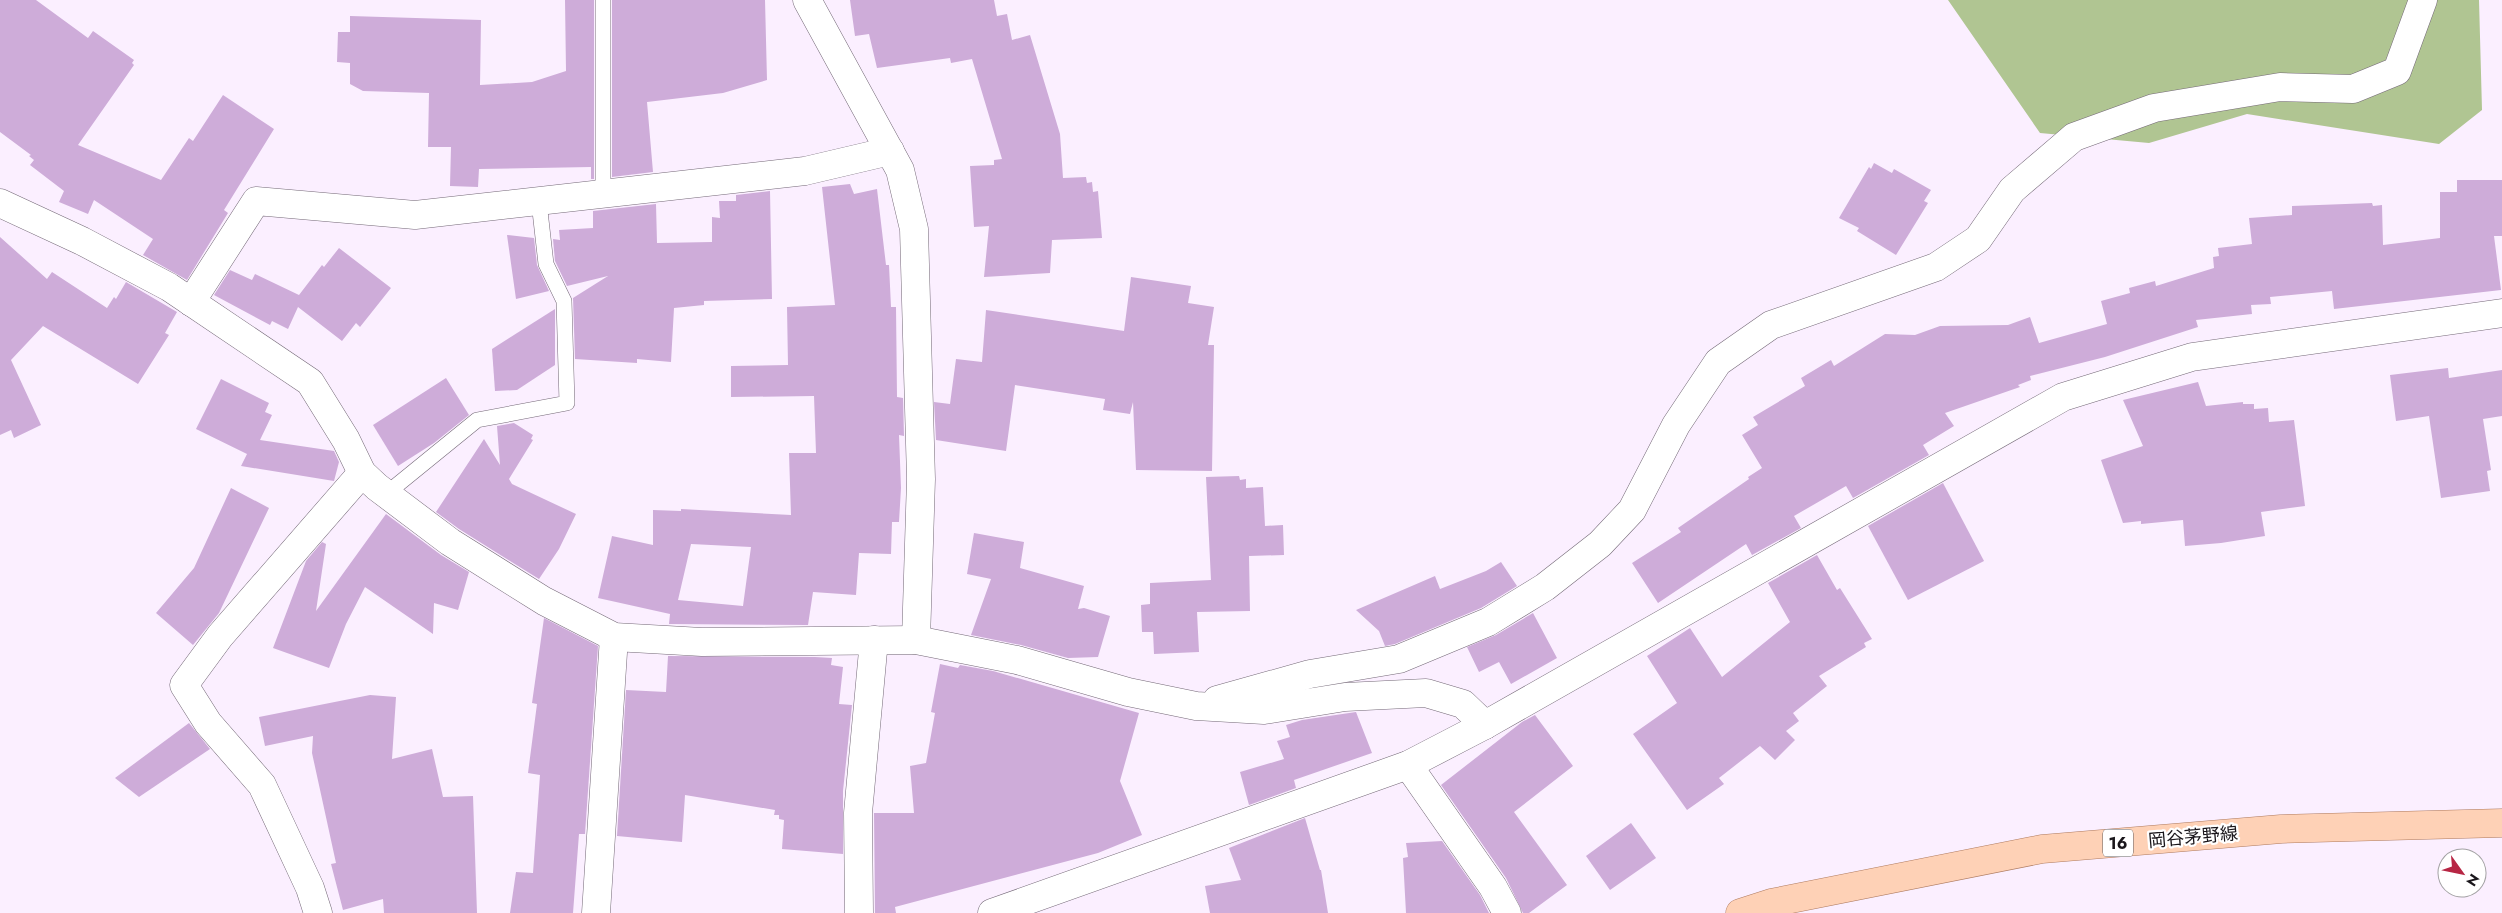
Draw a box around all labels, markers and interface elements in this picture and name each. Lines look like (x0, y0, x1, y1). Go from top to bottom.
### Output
street label: 岡谷茅野線 (2147, 820, 2239, 854)
road number: 16 (2103, 830, 2133, 856)
north arrow (2437, 848, 2487, 898)
text: N (2461, 870, 2484, 890)

